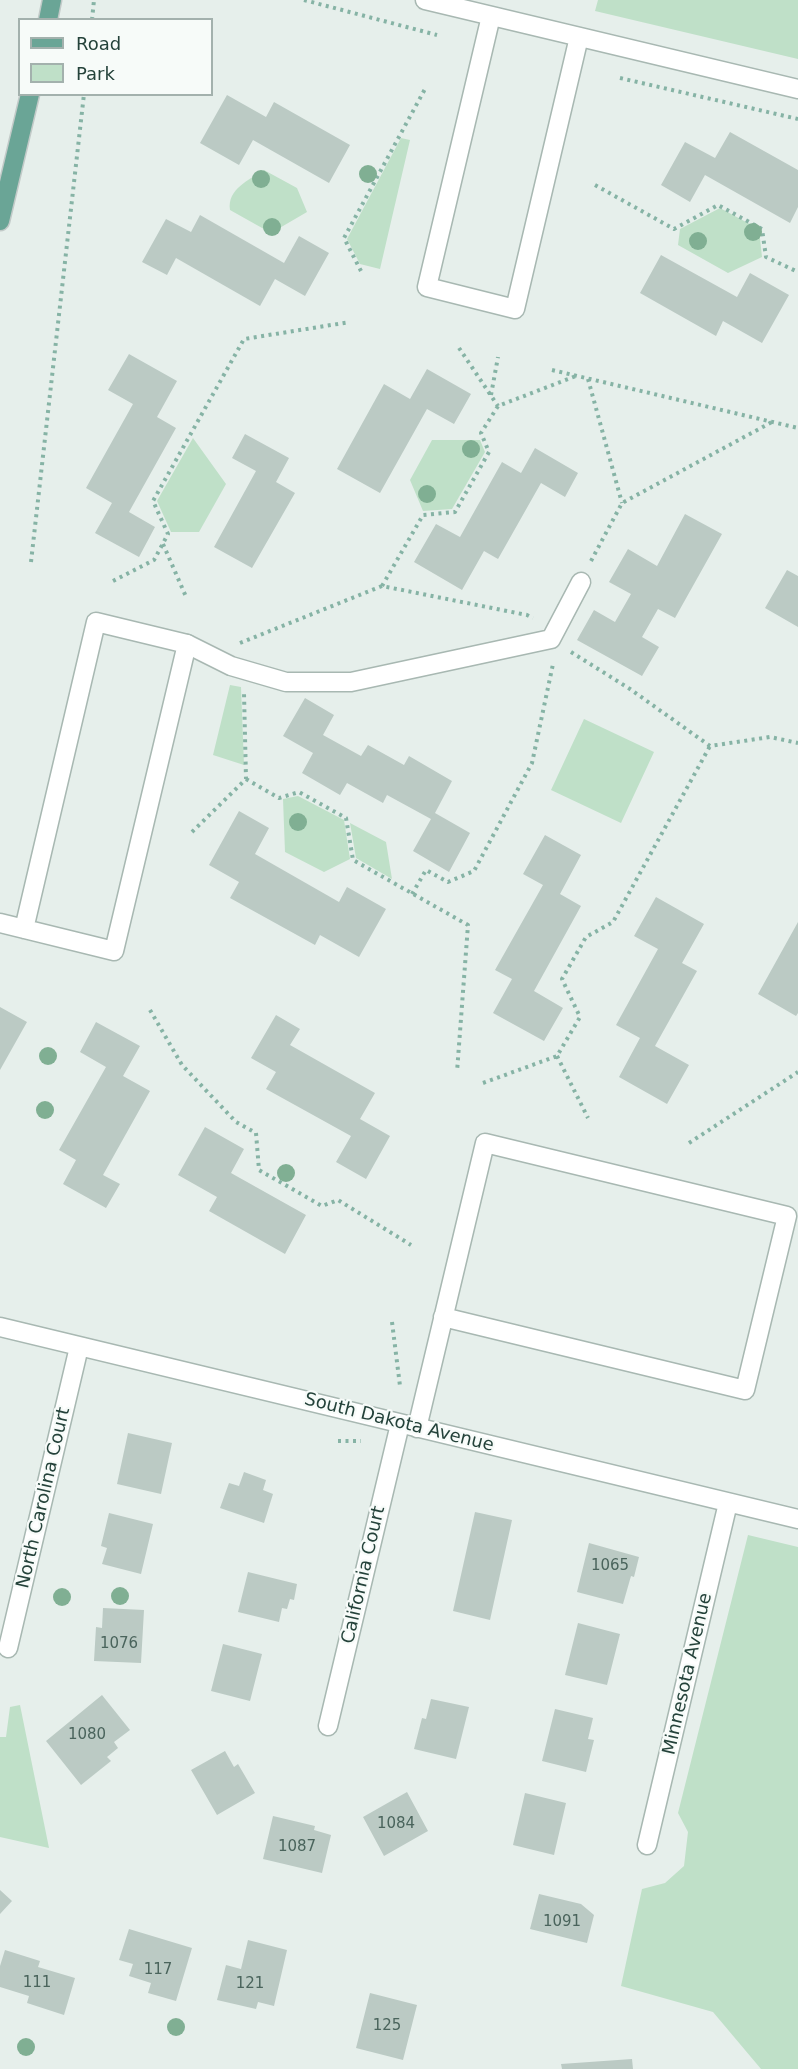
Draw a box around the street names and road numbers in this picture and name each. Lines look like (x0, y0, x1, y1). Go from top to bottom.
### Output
street label: South Dakota Avenue (302, 1389, 496, 1457)
street label: North Carolina Court (13, 1405, 75, 1591)
street label: California Court (338, 1504, 390, 1646)
street label: Minnesota Avenue (659, 1591, 717, 1757)

